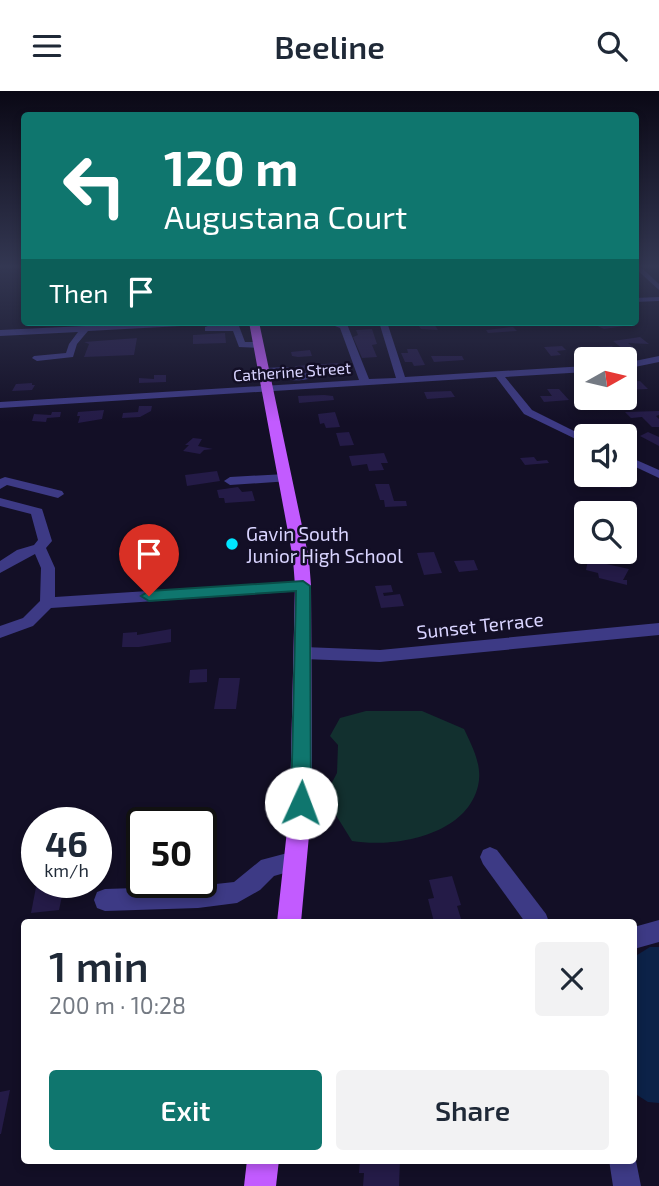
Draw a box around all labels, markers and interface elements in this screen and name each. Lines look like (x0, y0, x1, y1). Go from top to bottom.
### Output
icon: menu (28, 27, 66, 65)
text: Beeline (274, 27, 385, 65)
icon: search (593, 27, 631, 65)
text: 120 m (164, 137, 298, 196)
icon: left (49, 140, 140, 231)
text: Augustana Court (164, 197, 407, 235)
icon: arrive (122, 273, 160, 311)
text: Then (49, 277, 108, 308)
north arrow (574, 347, 637, 409)
map controls (574, 347, 637, 564)
street label: Catherine Street (232, 357, 352, 385)
button: sound (574, 424, 637, 487)
button: search (574, 501, 637, 564)
place label: Gavin South Junior High School (246, 522, 403, 567)
pin (119, 524, 179, 596)
icon: arrive (130, 535, 168, 573)
marker: Gavin South Junior High School (224, 536, 240, 552)
street label: Sunset Terrace (415, 607, 545, 643)
position arrow (264, 766, 338, 840)
speed limit sign: 50 (126, 807, 217, 898)
text: 46 (45, 822, 88, 864)
text: km/h (44, 859, 89, 881)
text: 1 min (49, 940, 149, 990)
button: close (535, 942, 609, 1016)
text: 200 m · 10:28 (49, 991, 186, 1019)
button: Exit (49, 1070, 322, 1150)
button: Share (336, 1070, 609, 1150)

